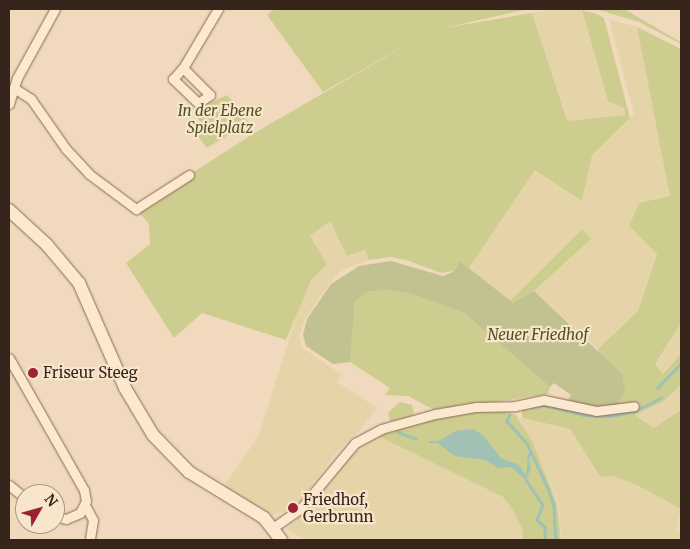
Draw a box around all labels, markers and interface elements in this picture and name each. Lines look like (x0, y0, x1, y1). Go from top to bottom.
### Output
park label: In der Ebene Spielplatz (178, 101, 262, 136)
park label: Neuer Friedhof (488, 326, 588, 344)
place label: Friseur Steeg (43, 364, 138, 382)
marker: Friseur Steeg (27, 367, 39, 379)
north arrow (15, 484, 65, 534)
text: N (41, 490, 62, 510)
place label: Friedhof, Gerbrunn (303, 490, 374, 525)
marker: Friedhof, Gerbrunn (287, 502, 299, 514)

